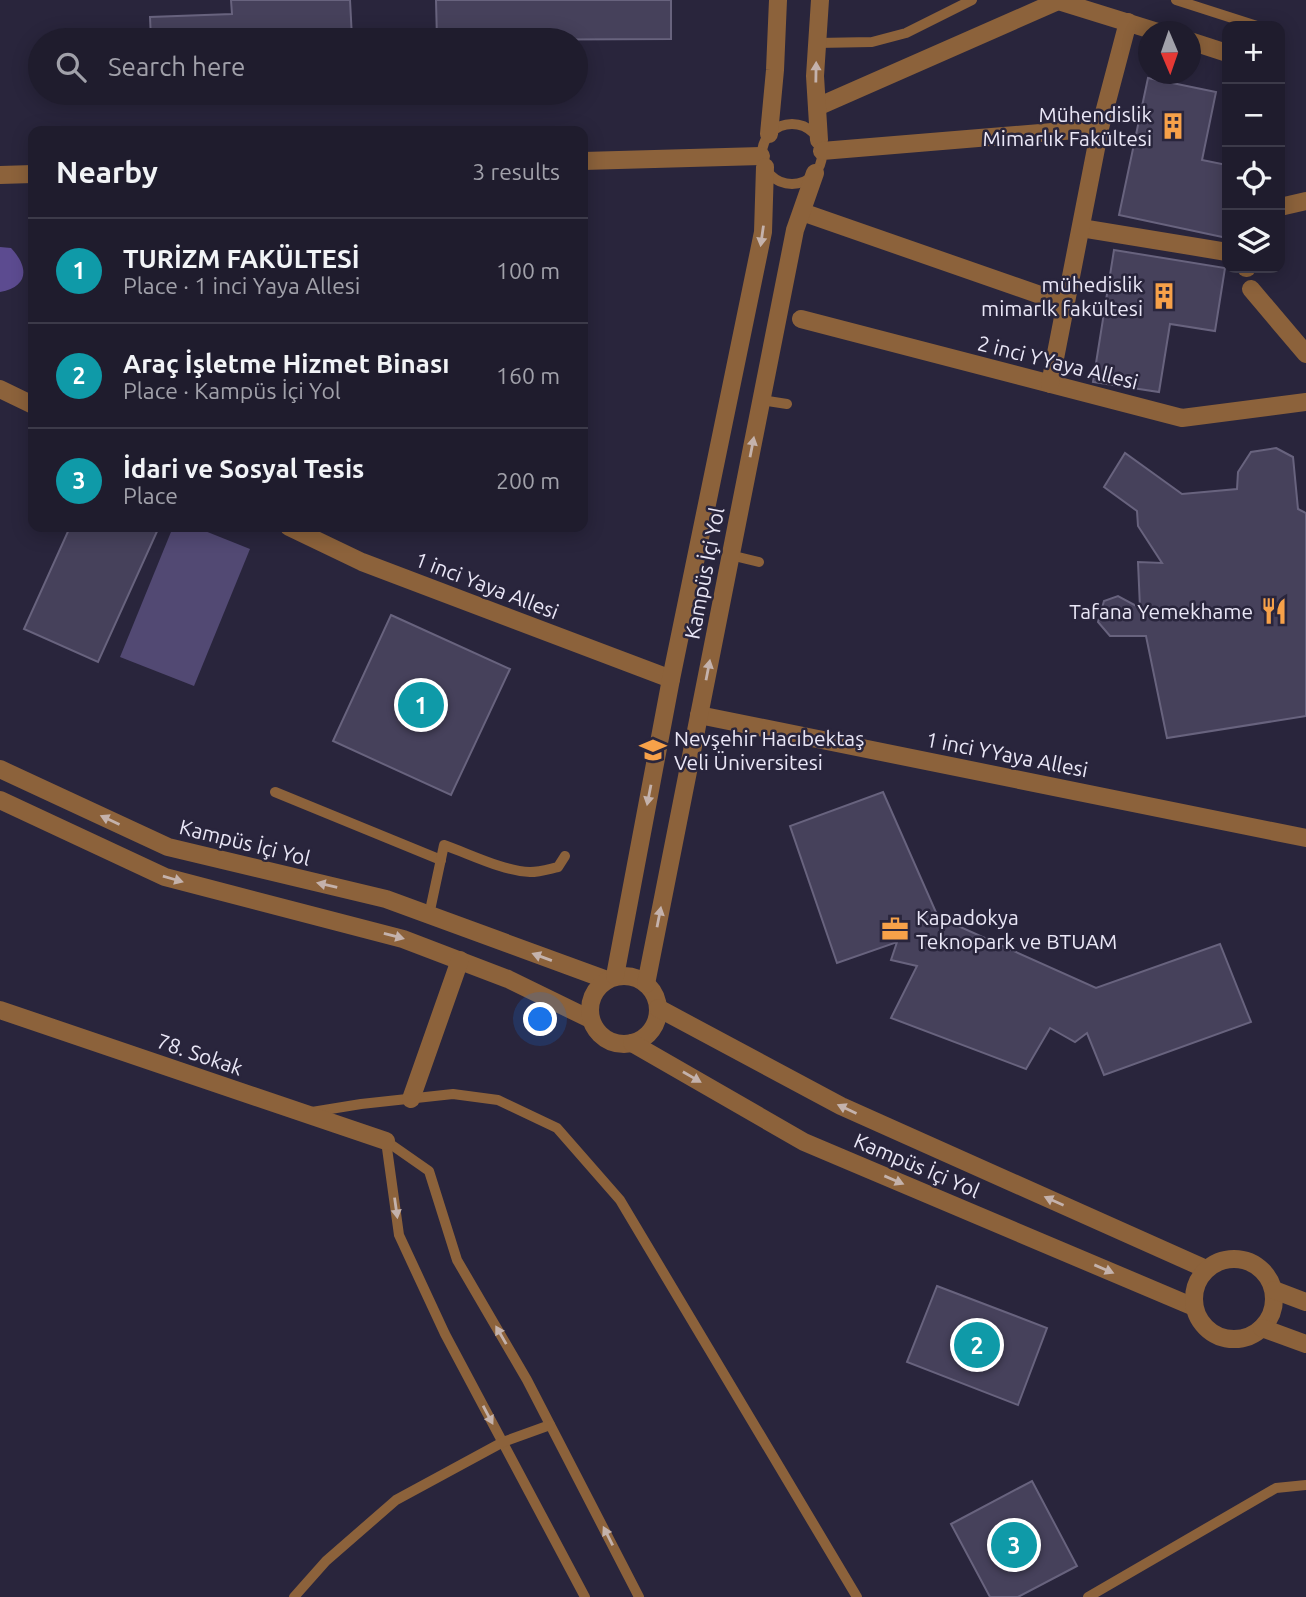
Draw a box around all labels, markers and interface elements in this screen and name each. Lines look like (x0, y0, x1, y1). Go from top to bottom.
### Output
north arrow (1138, 21, 1201, 84)
map controls (1222, 21, 1285, 273)
button: + (1222, 21, 1285, 84)
search box (28, 28, 588, 105)
icon: search (52, 48, 90, 86)
text: Search here (108, 52, 245, 81)
one-way arrow (810, 61, 822, 83)
button: − (1222, 84, 1285, 147)
place label: Mühendislik Mimarlık Fakültesi (983, 102, 1152, 150)
building icon: Mühendislik Mimarlık Fakültesi (1158, 111, 1188, 141)
button: locate (1222, 147, 1285, 210)
text: Nearby (56, 155, 158, 189)
text: 3 results (472, 159, 560, 184)
button: layers (1222, 210, 1285, 273)
one-way arrow (756, 225, 767, 247)
text: TURİZM FAKÜLTESİ (123, 244, 360, 273)
text: 1 (73, 258, 85, 283)
text: 100 m (496, 258, 560, 283)
place label: mühedislik mimarlk fakültesi (981, 272, 1143, 320)
text: Place · 1 inci Yaya Allesi (123, 273, 360, 298)
building icon: mühedislik mimarlk fakültesi (1149, 281, 1179, 311)
street label: 2 inci YYaya Allesi (975, 330, 1141, 394)
text: Araç İşletme Hizmet Binası (123, 349, 449, 378)
text: 2 (73, 363, 85, 388)
text: 160 m (496, 363, 560, 388)
text: Place · Kampüs İçi Yol (123, 378, 341, 403)
one-way arrow (747, 436, 758, 458)
text: İdari ve Sosyal Tesis (123, 454, 364, 483)
text: 3 (73, 468, 85, 493)
text: 200 m (496, 468, 560, 493)
text: Place (123, 483, 178, 508)
street label: Kampüs İçi Yol (679, 505, 729, 641)
street label: 1 inci Yaya Allesi (412, 547, 562, 623)
restaurant icon: Tafana Yemekhame (1259, 596, 1289, 626)
place label: Tafana Yemekhame (1069, 599, 1253, 623)
one-way arrow (702, 659, 713, 681)
pin: 1 (398, 679, 444, 731)
place label: Nevşehir Hacıbektaş Veli Üniversitesi (674, 726, 864, 774)
street label: 1 inci YYaya Allesi (924, 727, 1090, 781)
school or university icon: Nevşehir Hacıbektaş Veli Üniversitesi (638, 735, 668, 765)
one-way arrow (644, 784, 655, 806)
one-way arrow (100, 814, 120, 826)
street label: Kampüs İçi Yol (177, 814, 313, 870)
one-way arrow (163, 875, 184, 885)
one-way arrow (316, 879, 338, 890)
place label: Kapadokya Teknopark ve BTUAM (916, 905, 1117, 953)
one-way arrow (654, 906, 665, 928)
office icon: Kapadokya Teknopark ve BTUAM (880, 914, 910, 944)
one-way arrow (383, 931, 405, 942)
one-way arrow (532, 951, 553, 962)
your location (523, 1002, 557, 1036)
street label: 78. Sokak (154, 1028, 246, 1080)
one-way arrow (682, 1071, 701, 1084)
one-way arrow (837, 1103, 857, 1114)
street label: Kampüs İçi Yol (851, 1128, 983, 1202)
one-way arrow (884, 1175, 905, 1186)
one-way arrow (1044, 1195, 1065, 1206)
one-way arrow (390, 1197, 401, 1219)
one-way arrow (1093, 1264, 1114, 1275)
pin: 2 (954, 1319, 1000, 1371)
one-way arrow (495, 1326, 507, 1345)
one-way arrow (482, 1405, 494, 1424)
pin: 3 (991, 1519, 1037, 1571)
one-way arrow (602, 1526, 614, 1546)

